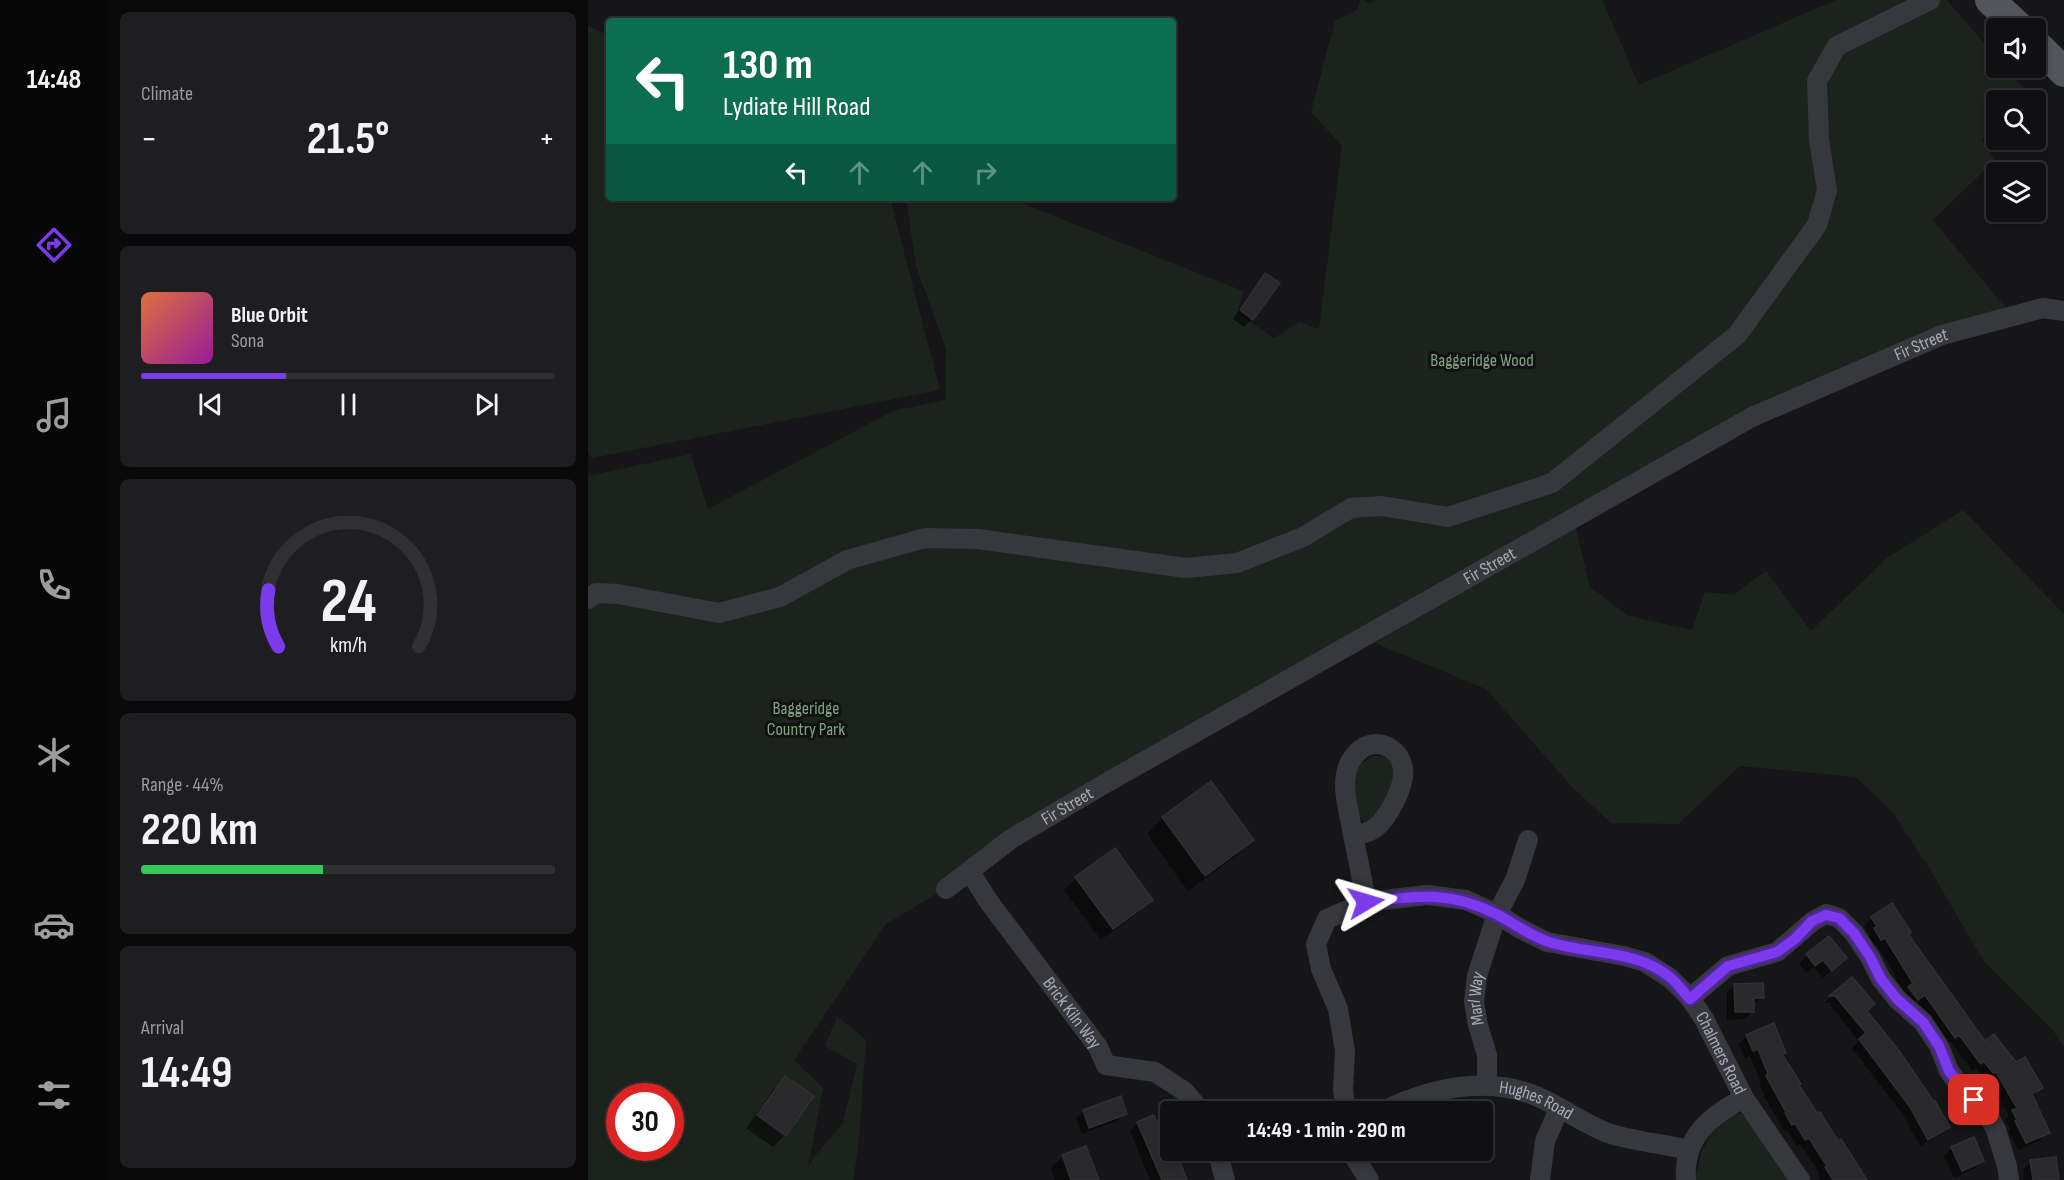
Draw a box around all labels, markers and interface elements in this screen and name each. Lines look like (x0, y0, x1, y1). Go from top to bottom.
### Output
map controls (1986, 18, 2046, 222)
button: sound (1986, 18, 2046, 78)
text: 130 m (723, 40, 813, 91)
icon: left (624, 42, 702, 120)
text: 14:48 (27, 64, 81, 96)
text: Climate (141, 82, 193, 106)
button: search (1986, 90, 2046, 150)
text: Lydiate Hill Road (723, 91, 870, 123)
text: 21.5° (307, 112, 389, 167)
text: − (141, 119, 157, 159)
text: + (539, 119, 555, 159)
icon: left (780, 156, 813, 189)
icon: ahead (843, 156, 876, 189)
icon: ahead (906, 156, 939, 189)
icon: right (969, 156, 1002, 189)
button: layers (1986, 162, 2046, 222)
icon: directions (33, 224, 75, 266)
text: Blue Orbit (231, 302, 308, 329)
street label: Fir Street (1891, 324, 1951, 365)
text: Sona (231, 329, 264, 353)
park label: Baggeridge Wood (1430, 350, 1534, 371)
icon: previous (194, 388, 227, 421)
icon: pause (332, 388, 365, 421)
icon: next (470, 388, 503, 421)
icon: music (33, 394, 75, 436)
street label: Fir Street (1460, 543, 1520, 589)
icon: phone (33, 564, 75, 606)
text: 24 (320, 565, 376, 640)
text: km/h (329, 633, 367, 658)
park label: Baggeridge Country Park (767, 698, 845, 740)
icon: climate (33, 734, 75, 776)
text: Range · 44% (141, 773, 224, 797)
street label: Fir Street (1038, 783, 1097, 830)
text: 220 km (141, 803, 258, 858)
position arrow (1334, 870, 1398, 934)
icon: car (33, 904, 75, 946)
street label: Marl Way (1464, 969, 1489, 1027)
street label: Brick Kiln Way (1038, 973, 1105, 1053)
street label: Chalmers Road (1691, 1008, 1750, 1098)
text: Arrival (141, 1016, 184, 1040)
text: 14:49 (141, 1046, 232, 1101)
icon: filters (33, 1074, 75, 1116)
pin (1948, 1074, 1999, 1125)
street label: Hughes Road (1498, 1077, 1577, 1124)
speed limit sign: 30 (606, 1083, 684, 1161)
icon: arrive (1957, 1083, 1990, 1116)
text: 14:49 · 1 min · 290 m (1247, 1117, 1406, 1144)

